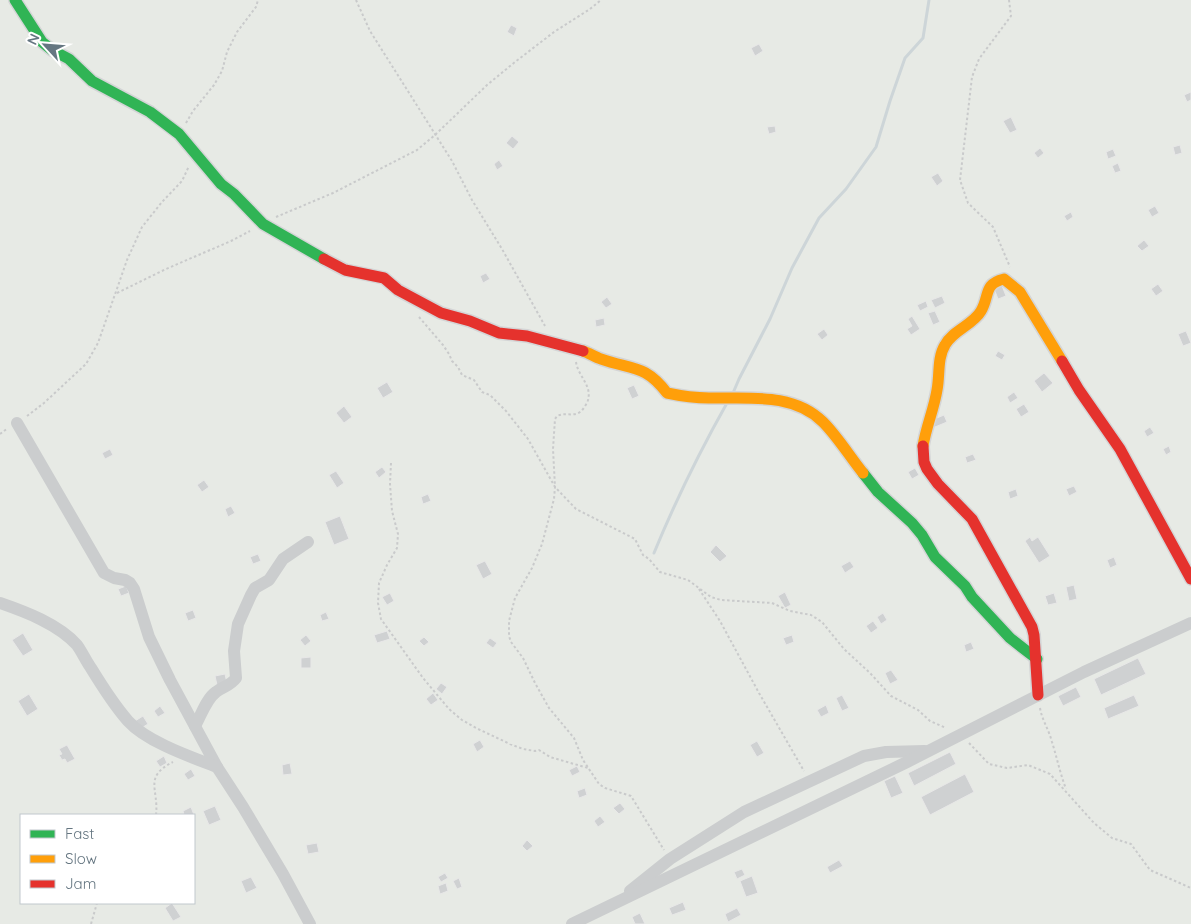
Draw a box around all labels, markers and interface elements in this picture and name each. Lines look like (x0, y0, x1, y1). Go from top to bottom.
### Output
north arrow (20, 20, 70, 70)
text: N (23, 31, 44, 48)
legend (20, 814, 195, 904)
text: Fast (65, 824, 94, 843)
text: Slow (65, 849, 97, 868)
text: Jam (65, 874, 96, 893)

